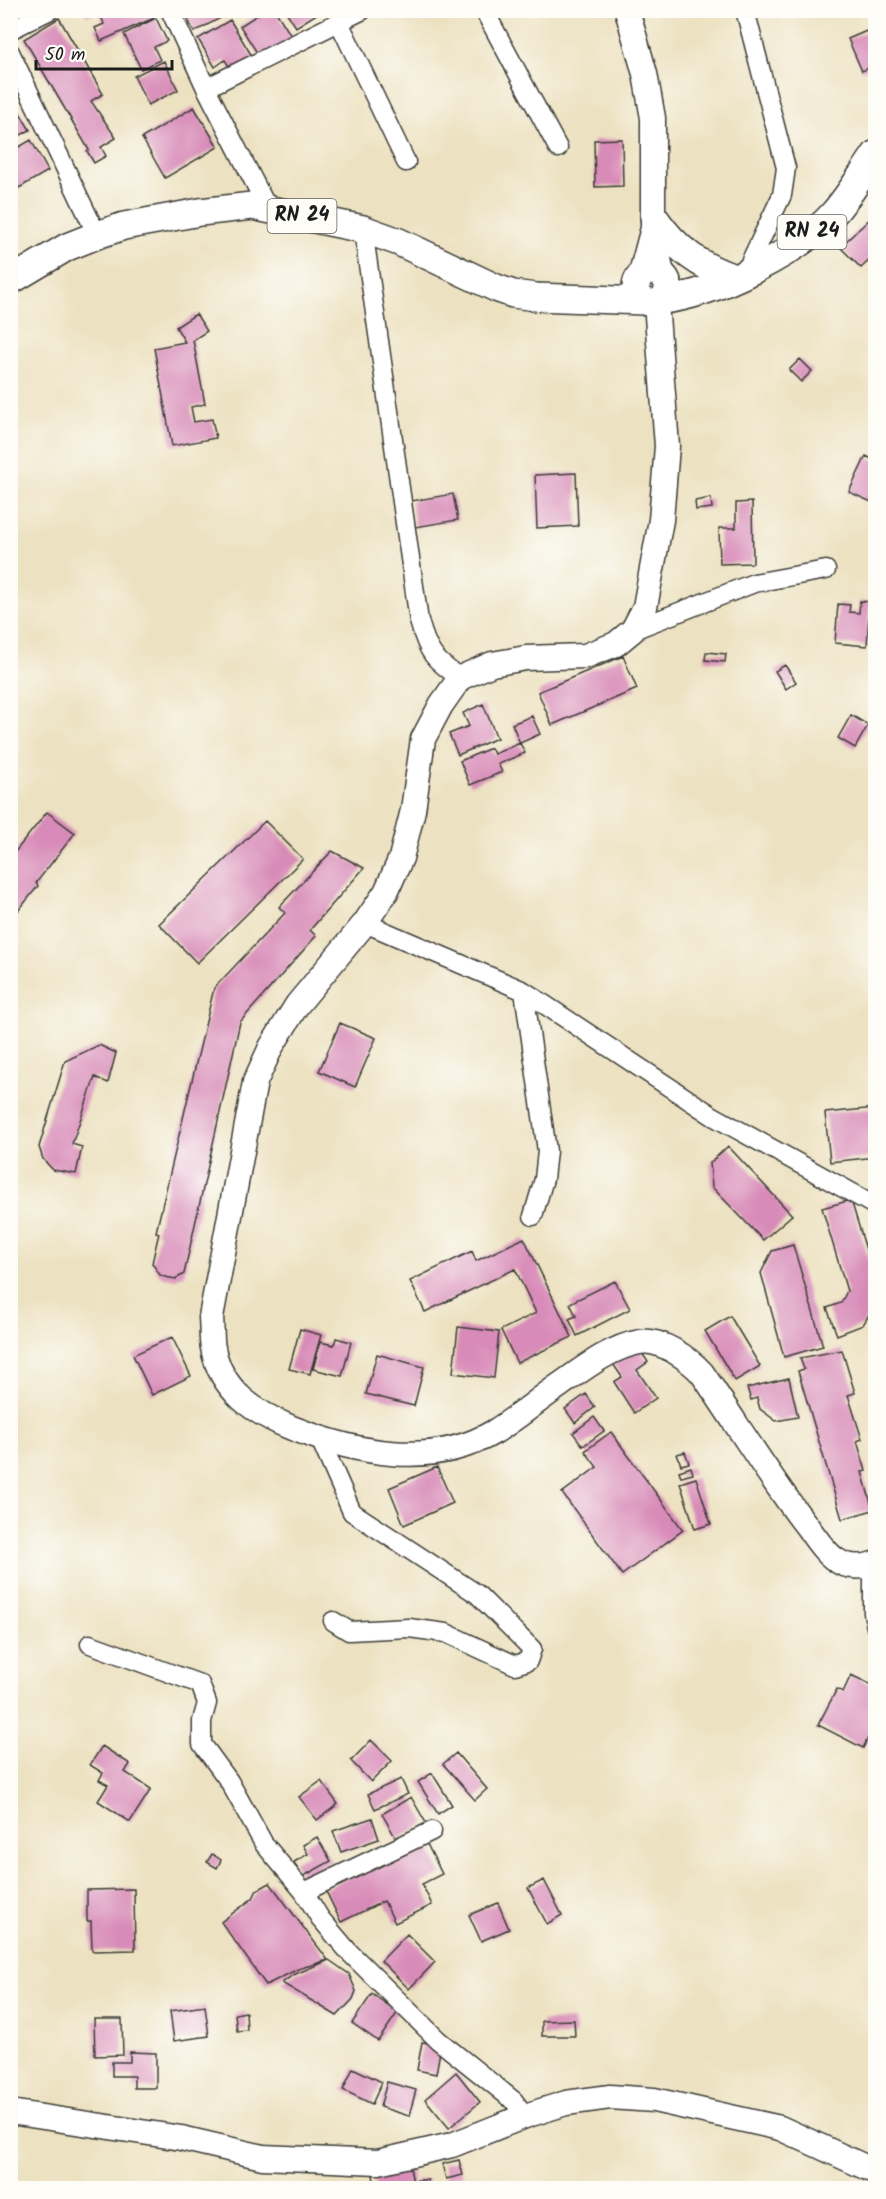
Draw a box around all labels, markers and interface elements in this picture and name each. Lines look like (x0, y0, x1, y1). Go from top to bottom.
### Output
scale bar (36, 33, 172, 71)
text: 50 m (45, 41, 85, 70)
road number: RN 24 (268, 199, 336, 233)
road number: RN 24 (778, 215, 846, 249)

